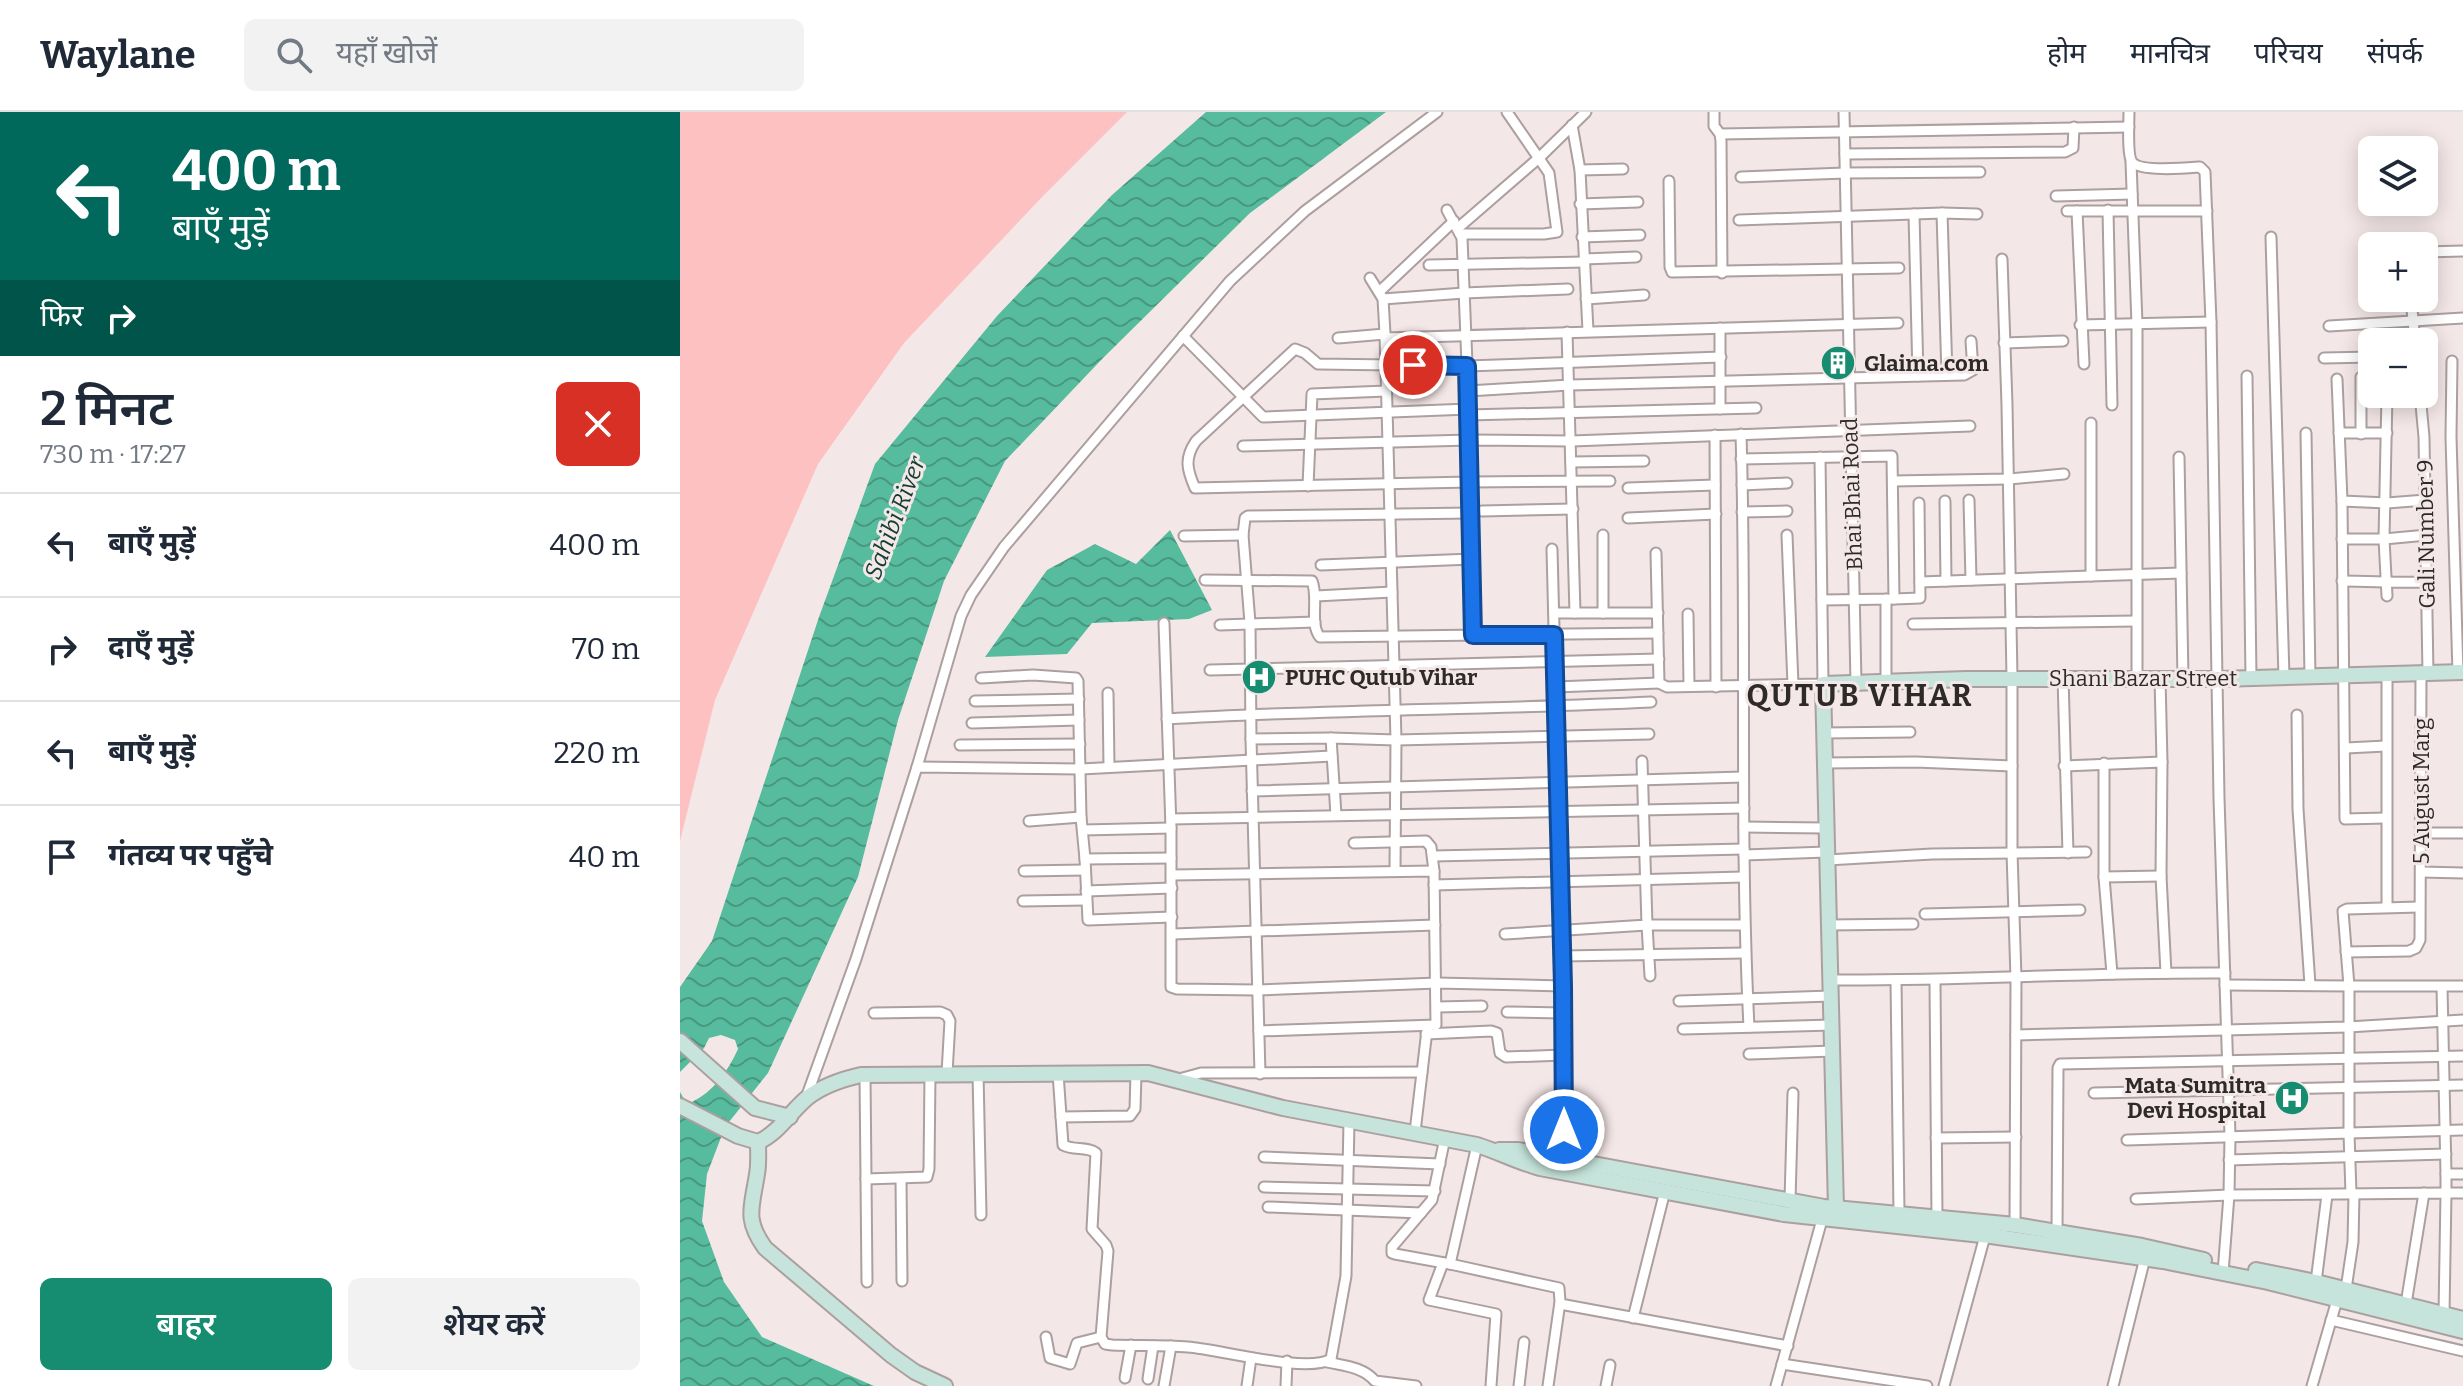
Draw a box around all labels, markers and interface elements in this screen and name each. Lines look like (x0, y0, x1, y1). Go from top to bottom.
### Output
search box (244, 19, 804, 91)
text: Waylane (40, 32, 196, 78)
icon: search (272, 33, 316, 77)
text: यहाँ खोजें (336, 35, 437, 71)
text: होम (2047, 37, 2086, 70)
text: मानचित्र (2130, 37, 2210, 70)
text: परिचय (2254, 37, 2323, 70)
text: संपर्क (2367, 37, 2423, 70)
map controls (2358, 136, 2438, 408)
button: layers (2358, 136, 2438, 216)
text: 400 m (172, 138, 341, 205)
icon: left (40, 144, 144, 248)
text: बाएँ मुड़ें (172, 206, 270, 250)
button: + (2358, 232, 2438, 312)
icon: right (99, 296, 143, 340)
text: फिर (40, 298, 83, 334)
button: − (2358, 328, 2438, 408)
pin (1379, 331, 1447, 399)
icon: arrive (1391, 343, 1435, 387)
building icon: Glaima.com (1819, 344, 1857, 382)
place label: Glaima.com (1864, 350, 1989, 377)
text: 2 मिनट (40, 380, 173, 438)
button: close (556, 382, 640, 466)
street label: Bhai Bhai Road (1836, 417, 1868, 571)
text: 730 m · 17:27 (40, 439, 186, 470)
water label: Sahibi River (859, 452, 932, 583)
street label: Gali Number 9 (2411, 459, 2441, 609)
icon: left (40, 523, 84, 567)
text: बाएँ मुड़ें (108, 525, 196, 561)
text: 400 m (549, 527, 640, 563)
icon: right (40, 627, 84, 671)
text: दाएँ मुड़ें (108, 629, 194, 665)
text: 70 m (572, 631, 640, 667)
hospital icon: PUHC Qutub Vihar (1240, 658, 1278, 696)
place label: PUHC Qutub Vihar (1285, 664, 1478, 691)
street label: Shani Bazar Street (2049, 665, 2237, 692)
district label: QUTUB VIHAR (1747, 678, 1973, 714)
street label: 5 August Marg (2408, 718, 2435, 864)
icon: left (40, 731, 84, 775)
text: बाएँ मुड़ें (108, 733, 196, 769)
text: 220 m (554, 735, 640, 771)
icon: arrive (40, 835, 84, 879)
text: गंतव्य पर पहुँचे (108, 837, 273, 873)
text: 40 m (569, 839, 640, 875)
place label: Mata Sumitra Devi Hospital (2124, 1072, 2267, 1124)
hospital icon: Mata Sumitra Devi Hospital (2273, 1079, 2311, 1117)
position arrow (1522, 1088, 1606, 1172)
button: बाहर (40, 1278, 332, 1370)
button: शेयर करें (348, 1278, 640, 1370)

